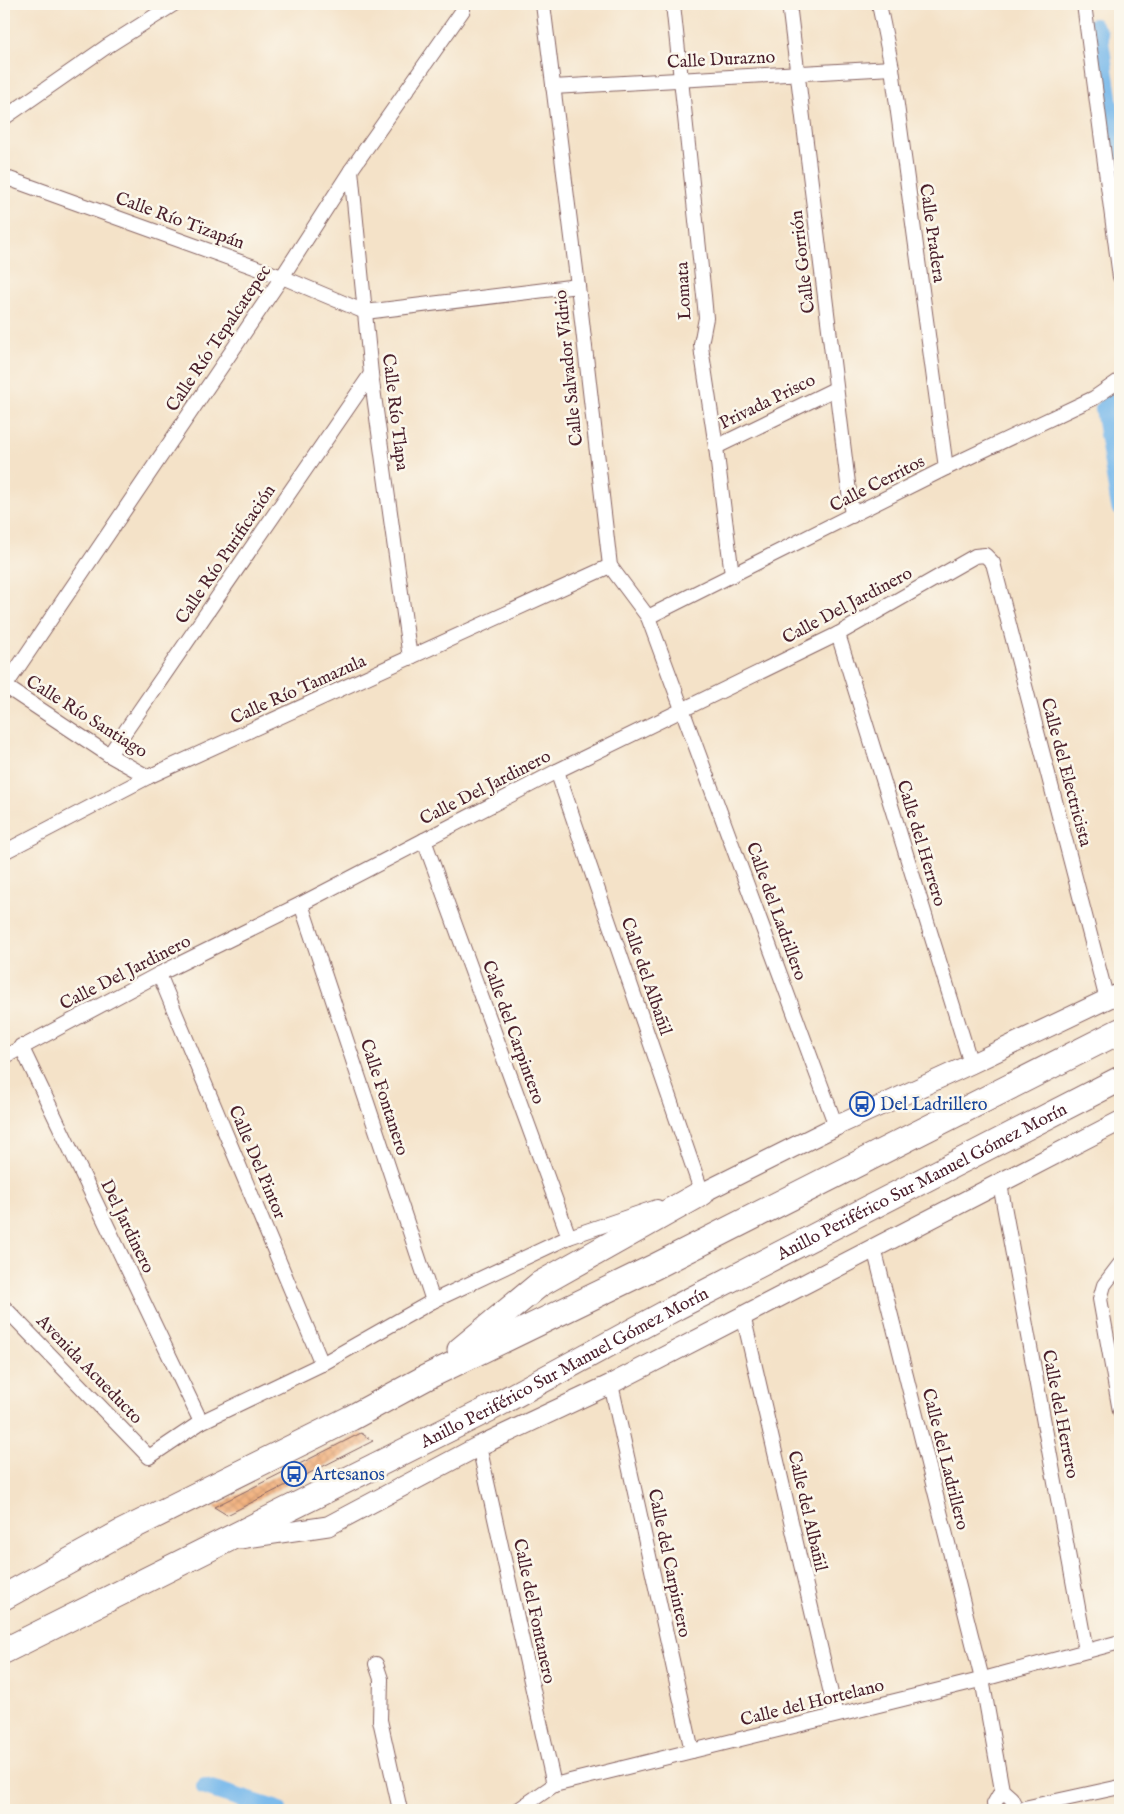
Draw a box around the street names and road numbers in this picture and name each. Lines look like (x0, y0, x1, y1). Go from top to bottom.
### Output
street label: Calle Durazno (666, 46, 776, 75)
street label: Calle Pradera (913, 182, 950, 284)
street label: Calle Río Tizapán (112, 187, 248, 256)
street label: Calle Gorrión (786, 209, 821, 315)
street label: Calle Río Tepalcatepec (161, 261, 277, 417)
street label: Lomata (671, 261, 698, 321)
street label: Calle Salvador Vidrio (550, 288, 589, 447)
street label: Calle Río Tlapa (376, 352, 413, 472)
street label: Privada Prisco (716, 369, 820, 436)
street label: Calle Cerritos (826, 451, 929, 518)
street label: Calle Río Purificación (171, 480, 282, 629)
street label: Calle Del Jardinero (779, 562, 917, 650)
street label: Calle Río Tamazula (227, 650, 370, 731)
street label: Calle Río Santiago (21, 671, 152, 764)
street label: Calle del Electricista (1035, 696, 1097, 849)
street label: Calle Del Jardinero (416, 745, 555, 831)
street label: Calle del Herrero (890, 778, 951, 910)
street label: Calle del Ladrillero (740, 839, 811, 984)
street label: Calle del Albañil (615, 915, 677, 1039)
street label: Calle Del Jardinero (56, 930, 195, 1016)
street label: Calle del Carpintero (476, 957, 549, 1108)
street label: Calle Fontanero (354, 1036, 413, 1159)
street label: Anillo Periférico Sur Manuel Gómez Morín (773, 1098, 1072, 1267)
street label: Calle Del Pintor (222, 1102, 291, 1223)
street label: Del Jardinero (94, 1176, 159, 1278)
street label: Anillo Periférico Sur Manuel Gómez Morín (416, 1283, 713, 1455)
street label: Avenida Acueducto (30, 1310, 147, 1430)
street label: Calle del Herrero (1036, 1348, 1083, 1481)
street label: Calle del Ladrillero (916, 1386, 973, 1533)
street label: Calle del Albañil (781, 1449, 832, 1574)
street label: Calle del Carpintero (642, 1487, 696, 1640)
street label: Calle del Fontanero (507, 1537, 560, 1686)
street label: Calle del Hortelano (738, 1674, 887, 1732)

